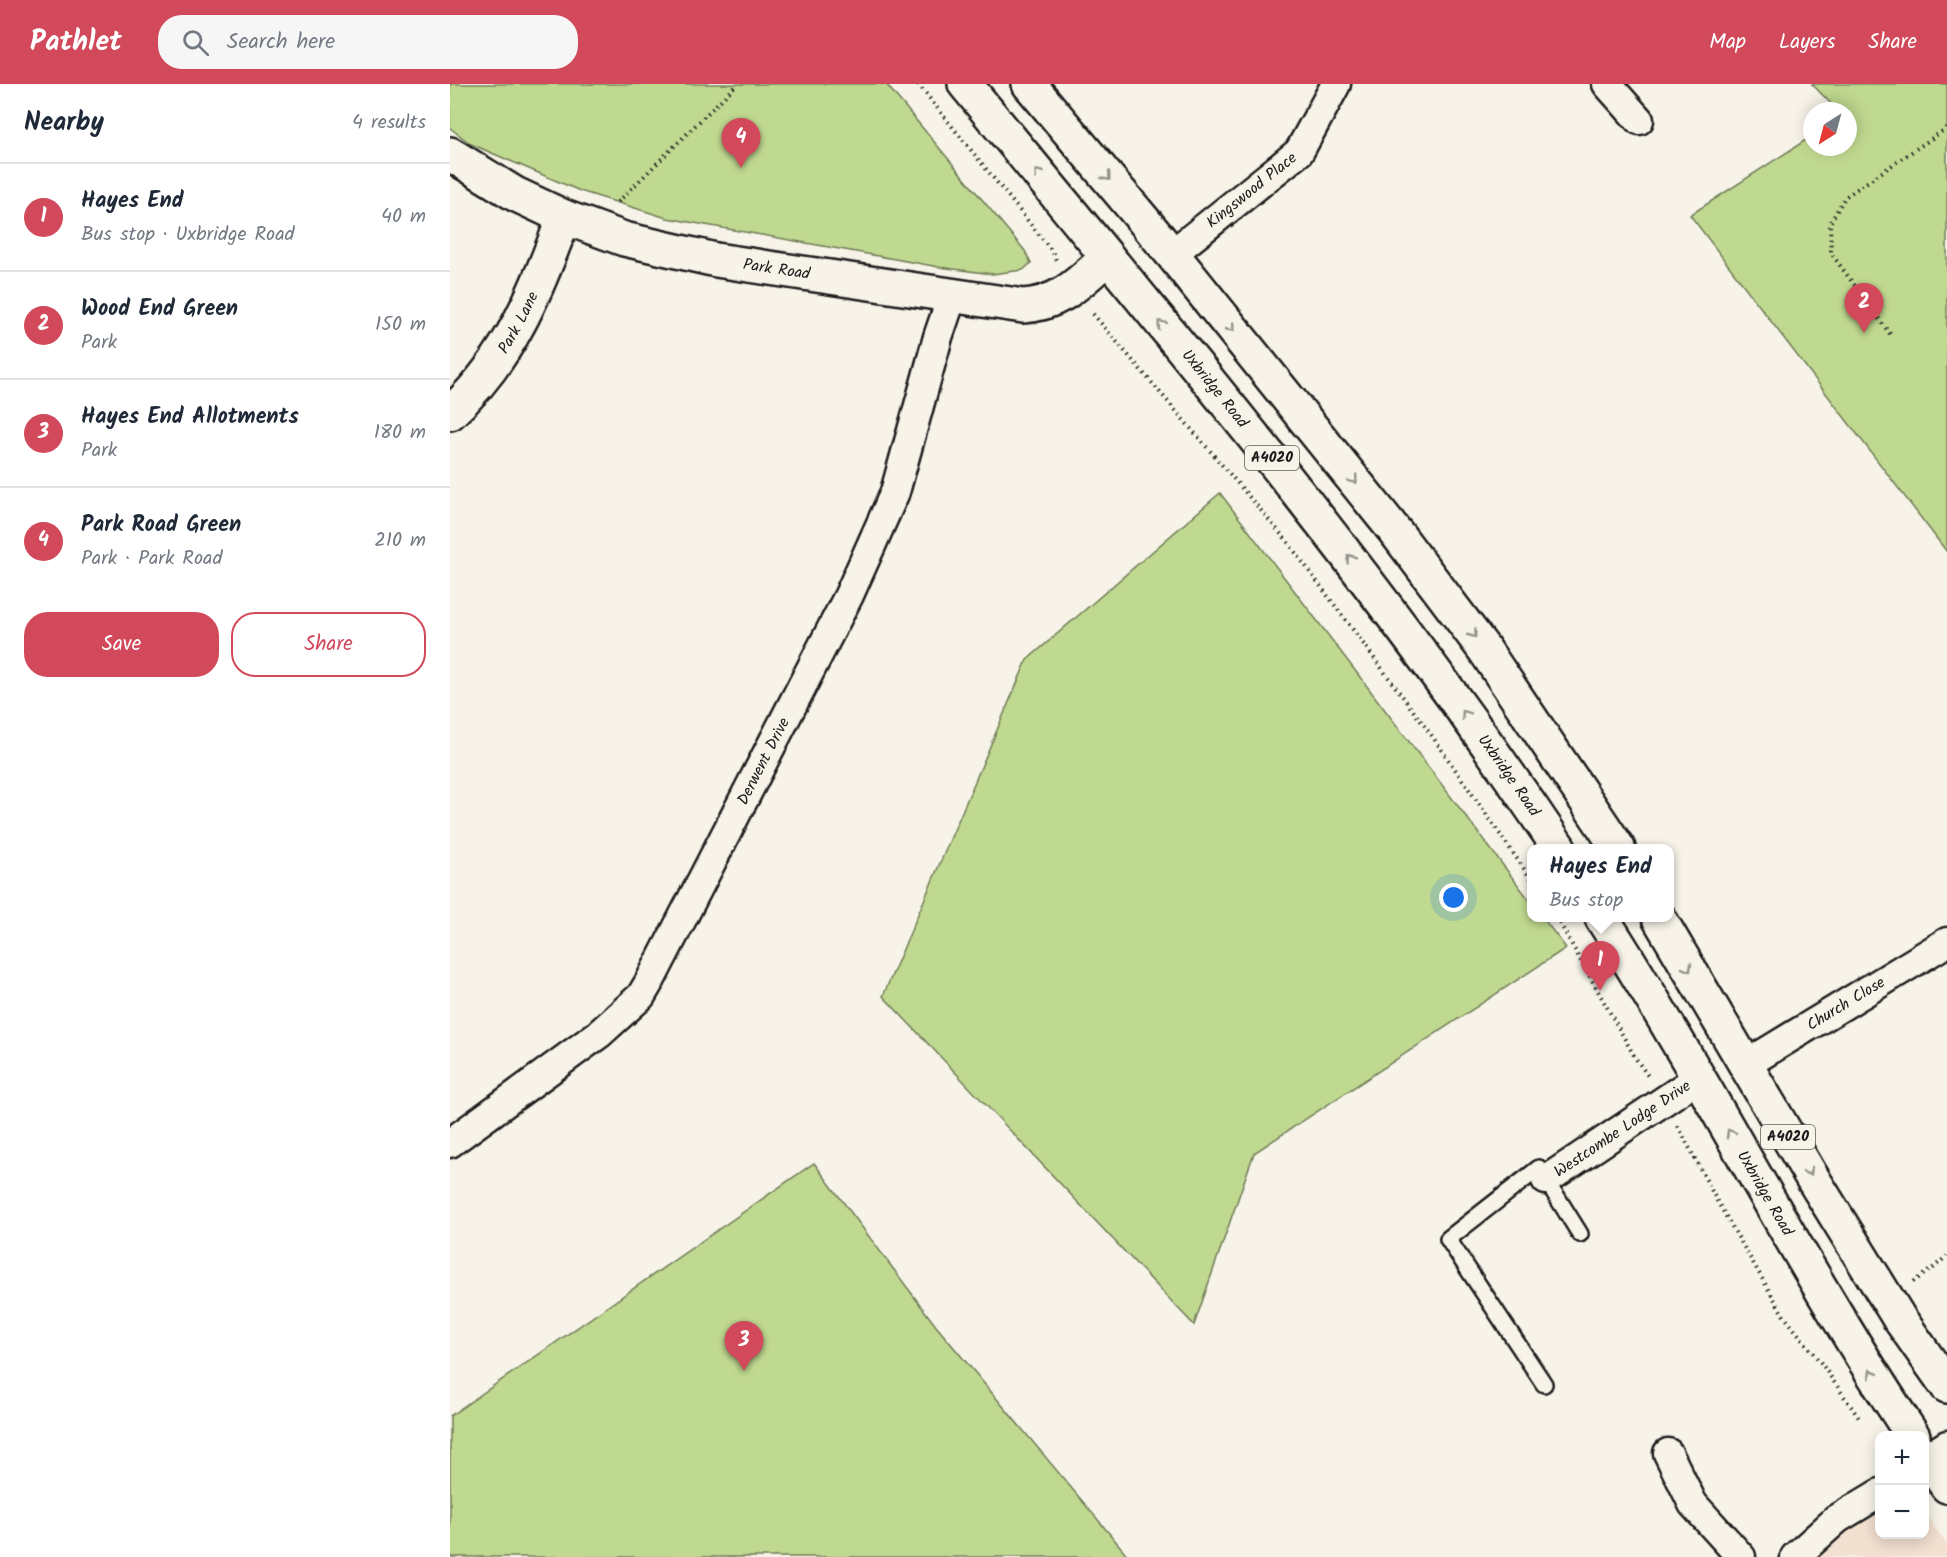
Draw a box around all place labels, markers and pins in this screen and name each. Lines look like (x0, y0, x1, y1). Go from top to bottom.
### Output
pin: 4 (722, 118, 760, 168)
pin: 2 (1844, 284, 1884, 333)
pin: 1 (1580, 942, 1620, 991)
pin: 3 (724, 1322, 764, 1371)

